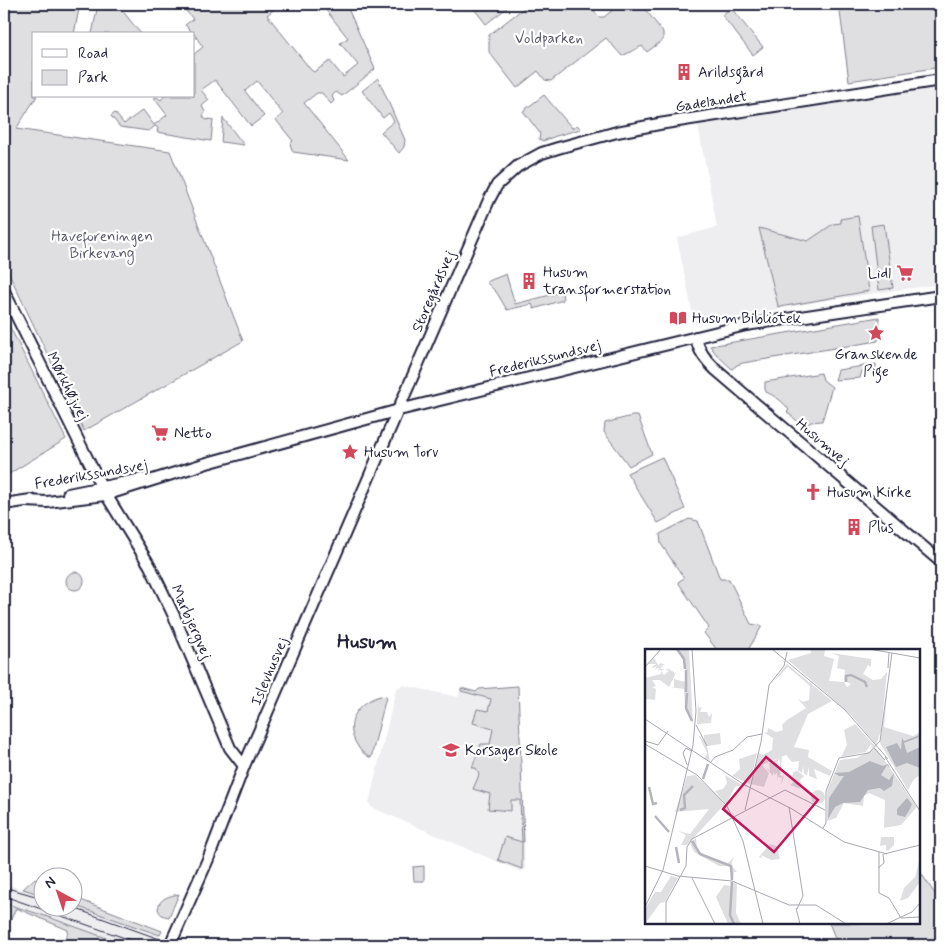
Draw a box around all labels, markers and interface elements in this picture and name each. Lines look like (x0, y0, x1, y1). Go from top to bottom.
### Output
park label: Voldparken (515, 29, 583, 49)
legend (32, 32, 195, 98)
text: Road (78, 44, 108, 64)
building icon: Arildsgård (674, 62, 694, 82)
place label: Arildsgård (698, 63, 764, 84)
text: Park (78, 68, 108, 88)
street label: Gadelandet (674, 86, 748, 118)
park label: Haveforeningen Birkevang (51, 227, 153, 265)
street label: Storegårdsvej (408, 247, 460, 335)
place label: Husum transformerstation (542, 263, 671, 302)
supermarket icon: Lidl (895, 263, 915, 283)
place label: Lidl (868, 264, 891, 284)
building icon: Husum transformerstation (519, 271, 539, 291)
library icon: Husum Bibliotek (668, 308, 688, 328)
place label: Husum Bibliotek (692, 309, 802, 329)
place icon: Granskende Pige (866, 323, 886, 343)
street label: Frederikssundsvej (487, 335, 603, 383)
place label: Granskende Pige (834, 345, 918, 383)
street label: Mørkhøjvej (41, 349, 93, 424)
street label: Husumvej (791, 414, 854, 471)
supermarket icon: Netto (150, 423, 170, 443)
place label: Netto (174, 424, 212, 444)
place icon: Husum Torv (340, 442, 360, 462)
place label: Husum Torv (364, 443, 439, 463)
street label: Frederikssundsvej (33, 455, 149, 495)
church icon: Husum Kirke (803, 482, 823, 502)
place label: Husum Kirke (827, 483, 912, 503)
building icon: Plus (844, 517, 864, 537)
place label: Plus (868, 518, 894, 538)
street label: Marbjergvej (165, 582, 217, 664)
district label: Husum (337, 629, 397, 656)
street label: Islevhusvej (247, 634, 293, 709)
inset map (645, 649, 920, 924)
school or university icon: Korsager Skole (441, 740, 461, 760)
place label: Korsager Skole (465, 741, 558, 761)
north arrow (32, 866, 82, 916)
text: N (41, 873, 60, 893)

